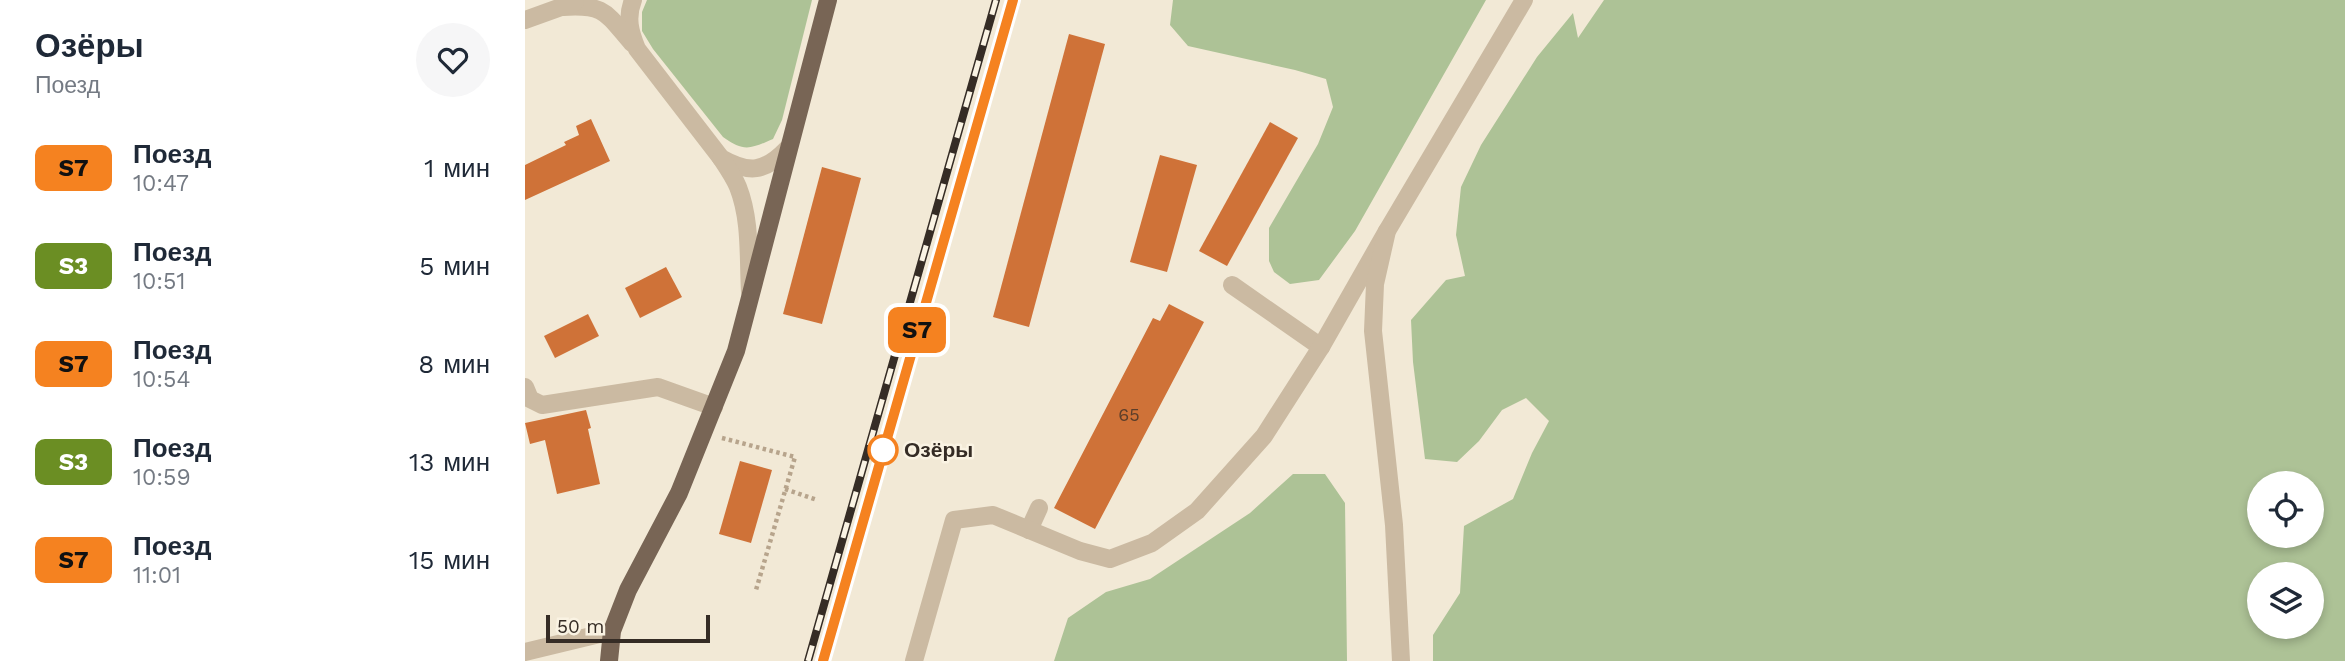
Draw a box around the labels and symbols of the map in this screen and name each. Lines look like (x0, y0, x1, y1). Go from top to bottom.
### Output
line badge: S7 (885, 307, 949, 353)
house number: 65 (1118, 404, 1140, 425)
marker: Озёры (868, 435, 898, 465)
place label: Озёры (904, 437, 973, 462)
scale bar (546, 612, 711, 644)

